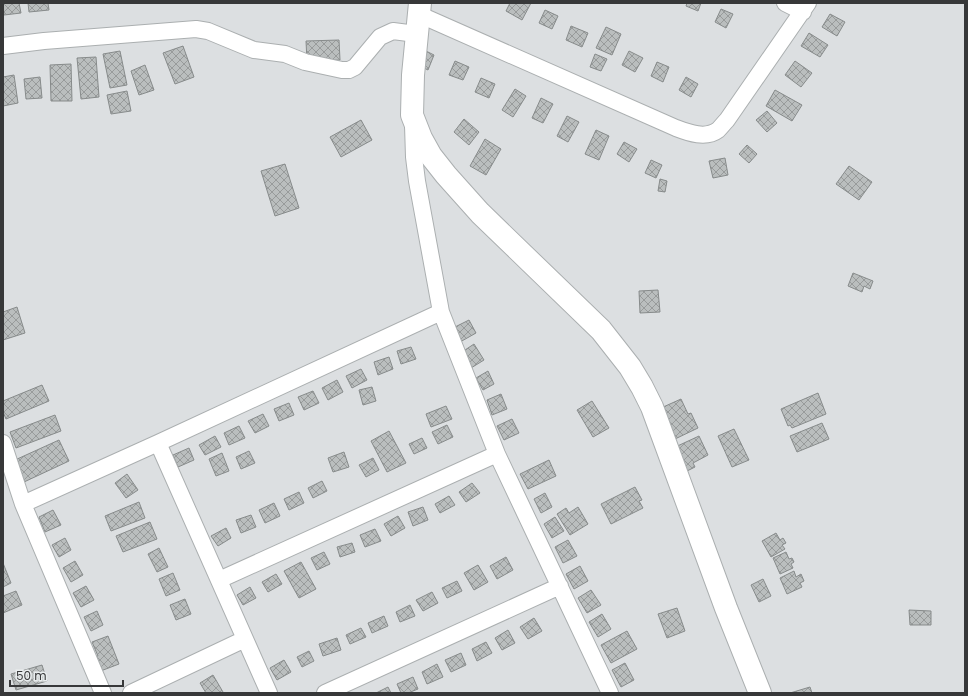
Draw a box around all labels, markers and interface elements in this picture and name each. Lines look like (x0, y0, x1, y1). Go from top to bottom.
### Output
scale bar (10, 662, 123, 688)
text: 50 m (16, 667, 47, 684)

